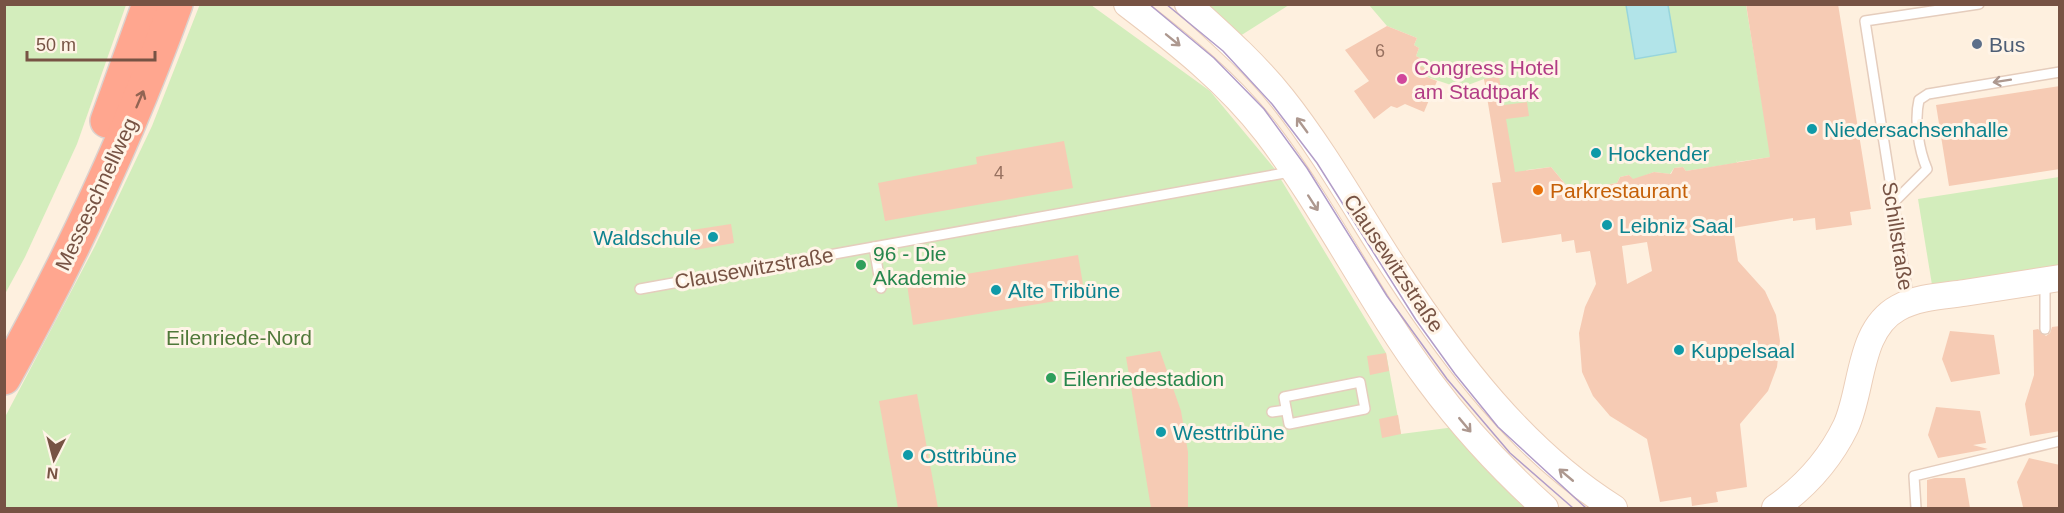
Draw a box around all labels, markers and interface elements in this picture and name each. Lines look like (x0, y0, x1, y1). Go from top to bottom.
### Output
scale bar (27, 24, 154, 62)
one-way arrow (1165, 33, 1180, 47)
place label: Bus (1989, 33, 2025, 56)
text: 50 m (36, 35, 76, 55)
marker: Bus (1970, 37, 1984, 51)
house number: 6 (1375, 41, 1385, 61)
place label: Congress Hotel am Stadtpark (1414, 56, 1559, 103)
marker: Congress Hotel am Stadtpark (1395, 72, 1409, 86)
one-way arrow (1992, 76, 2012, 87)
one-way arrow (135, 90, 146, 108)
street label: Messeschnellweg (51, 114, 141, 274)
one-way arrow (1295, 118, 1308, 134)
place label: Niedersachsenhalle (1824, 118, 2008, 141)
marker: Niedersachsenhalle (1805, 122, 1819, 136)
place label: Hockender (1608, 142, 1710, 165)
marker: Hockender (1589, 146, 1603, 160)
house number: 4 (994, 163, 1004, 183)
place label: Parkrestaurant (1550, 179, 1688, 202)
street label: Schillstraße (1878, 180, 1918, 292)
marker: Parkrestaurant (1531, 183, 1545, 197)
street label: Clausewitzstraße (1339, 190, 1449, 336)
one-way arrow (1307, 194, 1319, 211)
place label: Leibniz Saal (1619, 214, 1733, 237)
marker: Leibniz Saal (1600, 218, 1614, 232)
place label: Waldschule (593, 226, 701, 249)
marker: Waldschule (706, 230, 720, 244)
place label: 96 - Die Akademie (873, 242, 966, 289)
street label: Clausewitzstraße (673, 243, 835, 293)
marker: 96 - Die Akademie (854, 258, 868, 272)
place label: Alte Tribüne (1008, 279, 1120, 302)
marker: Alte Tribüne (989, 283, 1003, 297)
park label: Eilenriede-Nord (166, 326, 312, 349)
place label: Kuppelsaal (1691, 339, 1795, 362)
marker: Kuppelsaal (1672, 343, 1686, 357)
place label: Eilenriedestadion (1063, 367, 1224, 390)
marker: Eilenriedestadion (1044, 371, 1058, 385)
one-way arrow (1458, 417, 1472, 432)
place label: Westtribüne (1173, 421, 1285, 444)
marker: Westtribüne (1154, 425, 1168, 439)
north arrow (24, 429, 84, 489)
place label: Osttribüne (920, 444, 1017, 467)
marker: Osttribüne (901, 448, 915, 462)
text: N (46, 464, 59, 482)
one-way arrow (1558, 468, 1574, 481)

